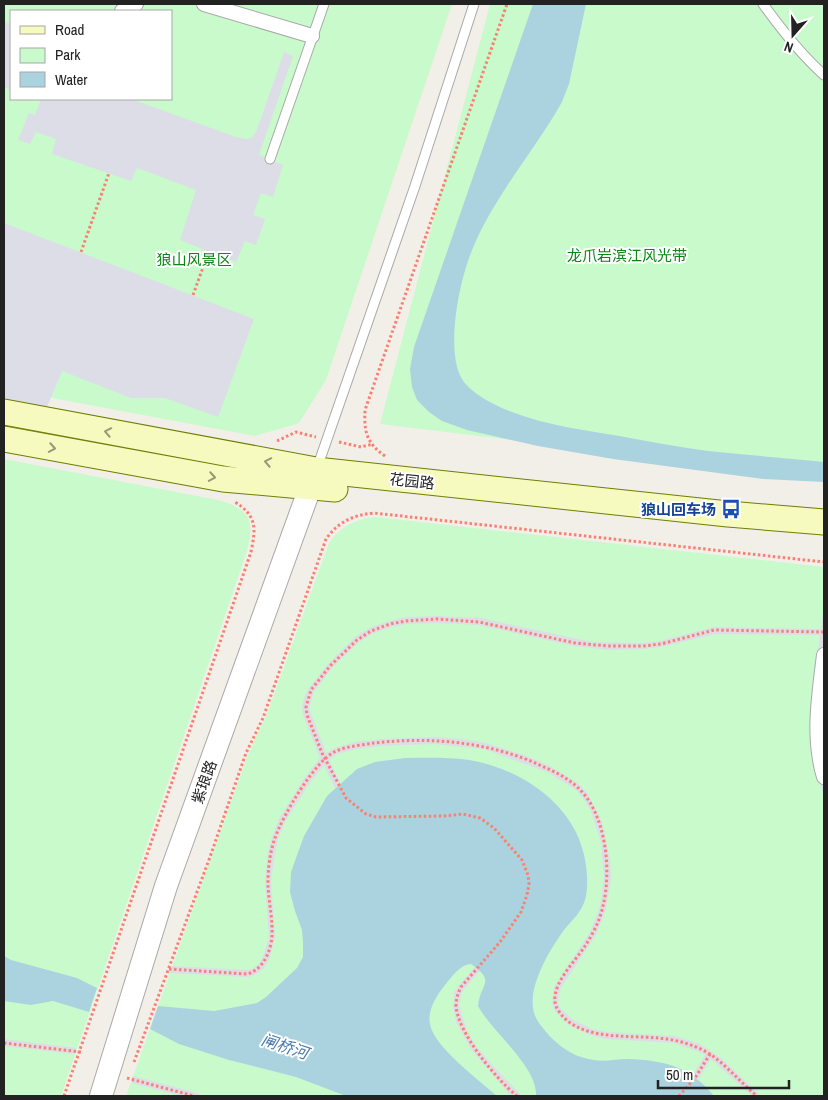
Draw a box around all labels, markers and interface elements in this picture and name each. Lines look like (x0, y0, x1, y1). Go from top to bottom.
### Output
legend (10, 10, 172, 100)
north arrow (768, 10, 818, 60)
text: Road (55, 19, 84, 40)
text: N (782, 37, 796, 57)
text: Park (55, 44, 81, 65)
text: Water (55, 69, 87, 90)
park label: 龙爪岩滨江风光带 (567, 245, 687, 266)
park label: 狼山风景区 (156, 249, 232, 270)
one-way arrow (104, 427, 113, 437)
one-way arrow (47, 442, 56, 452)
one-way arrow (264, 457, 272, 467)
street label: 花园路 (389, 468, 435, 494)
one-way arrow (207, 471, 216, 481)
bus stop icon: 狼山回车场 (720, 498, 742, 520)
place label: 狼山回车场 (641, 499, 716, 520)
street label: 紫琅路 (186, 757, 222, 807)
water label: 闸桥河 (259, 1028, 314, 1065)
scale bar (658, 1058, 789, 1090)
text: 50 m (666, 1064, 693, 1085)

